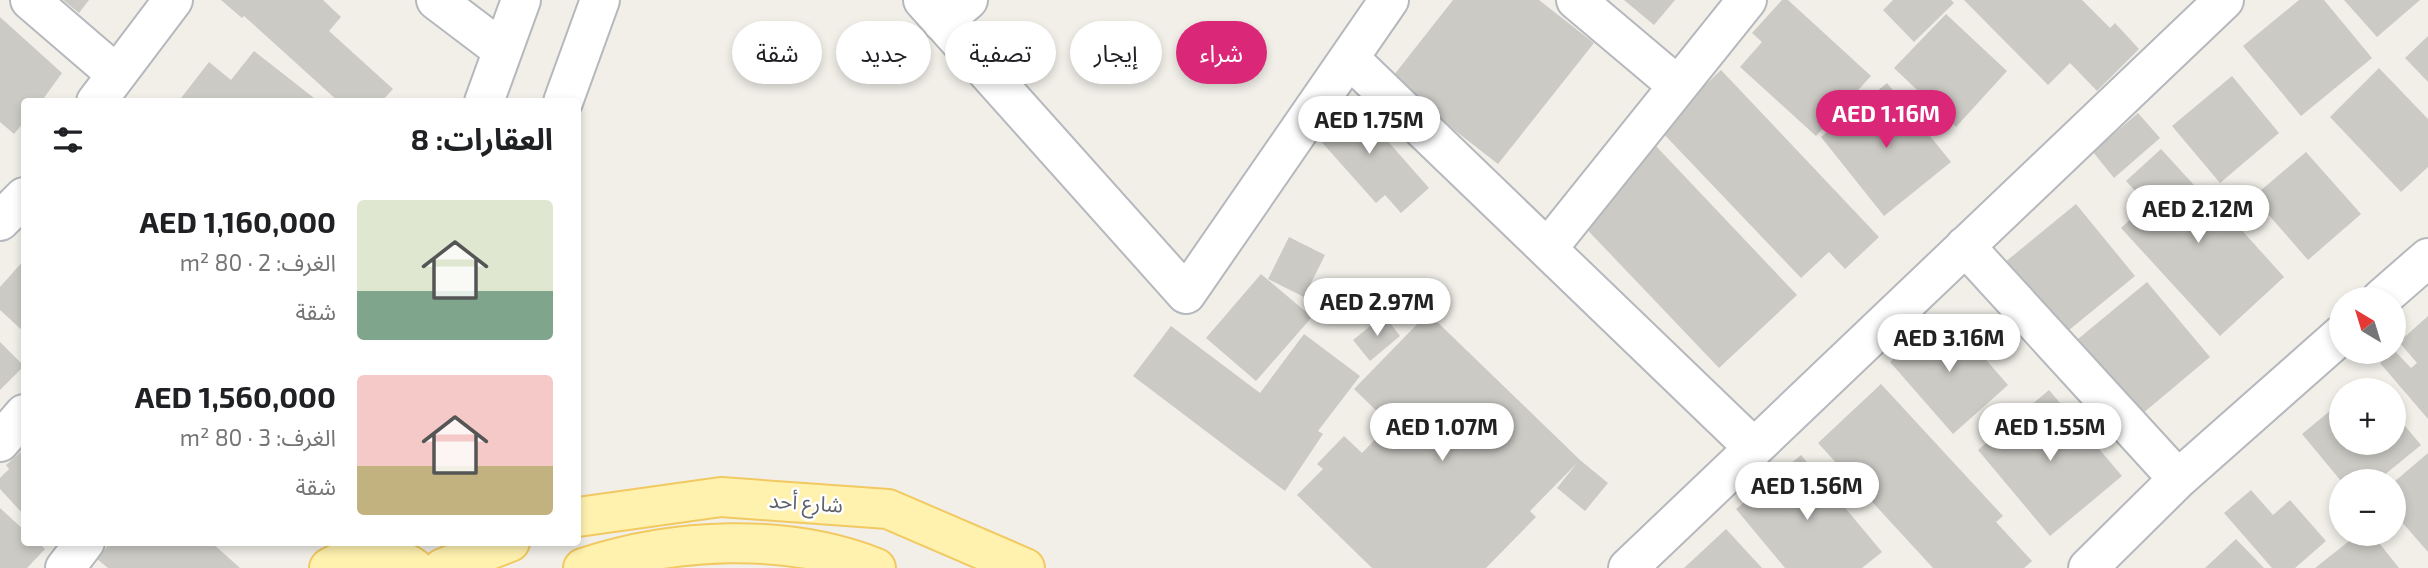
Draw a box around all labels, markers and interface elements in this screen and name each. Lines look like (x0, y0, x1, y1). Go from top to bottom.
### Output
chip: شقة (732, 21, 822, 84)
chip: جديد (836, 21, 931, 84)
chip: تصفية (945, 21, 1056, 84)
chip: إيجار (1070, 21, 1162, 84)
chip: شراء (1176, 21, 1267, 84)
pin: AED 1.16M (1806, 90, 1966, 150)
pin: AED 1.75M (1289, 96, 1449, 156)
text: AED 1.16M (1832, 99, 1940, 127)
text: AED 1.75M (1314, 105, 1424, 133)
text: العقارات: 8 (411, 120, 553, 156)
icon: filters (49, 121, 87, 159)
pin: AED 2.12M (2118, 186, 2278, 245)
text: AED 2.12M (2142, 194, 2254, 222)
text: AED 1,160,000 (140, 203, 336, 239)
icon: home (413, 228, 497, 312)
text: الغرف: 2 · 80 m² (180, 248, 336, 276)
pin: AED 2.97M (1297, 278, 1457, 338)
text: AED 2.97M (1320, 287, 1434, 315)
north arrow (2329, 287, 2406, 364)
map controls (2329, 287, 2406, 546)
text: شقة (295, 297, 336, 325)
pin: AED 3.16M (1869, 314, 2029, 374)
text: AED 3.16M (1893, 323, 2005, 351)
text: AED 1,560,000 (135, 378, 336, 414)
button: + (2329, 378, 2406, 455)
icon: home (413, 403, 497, 487)
pin: AED 1.07M (1362, 404, 1522, 463)
pin: AED 1.55M (1970, 404, 2130, 463)
text: AED 1.07M (1386, 412, 1498, 440)
text: AED 1.55M (1995, 412, 2105, 440)
text: الغرف: 3 · 80 m² (180, 423, 336, 451)
pin: AED 1.56M (1727, 462, 1887, 522)
button: − (2329, 469, 2406, 546)
text: AED 1.56M (1751, 471, 1863, 499)
text: شقة (295, 472, 336, 500)
street label: شارع أحد (768, 486, 844, 521)

